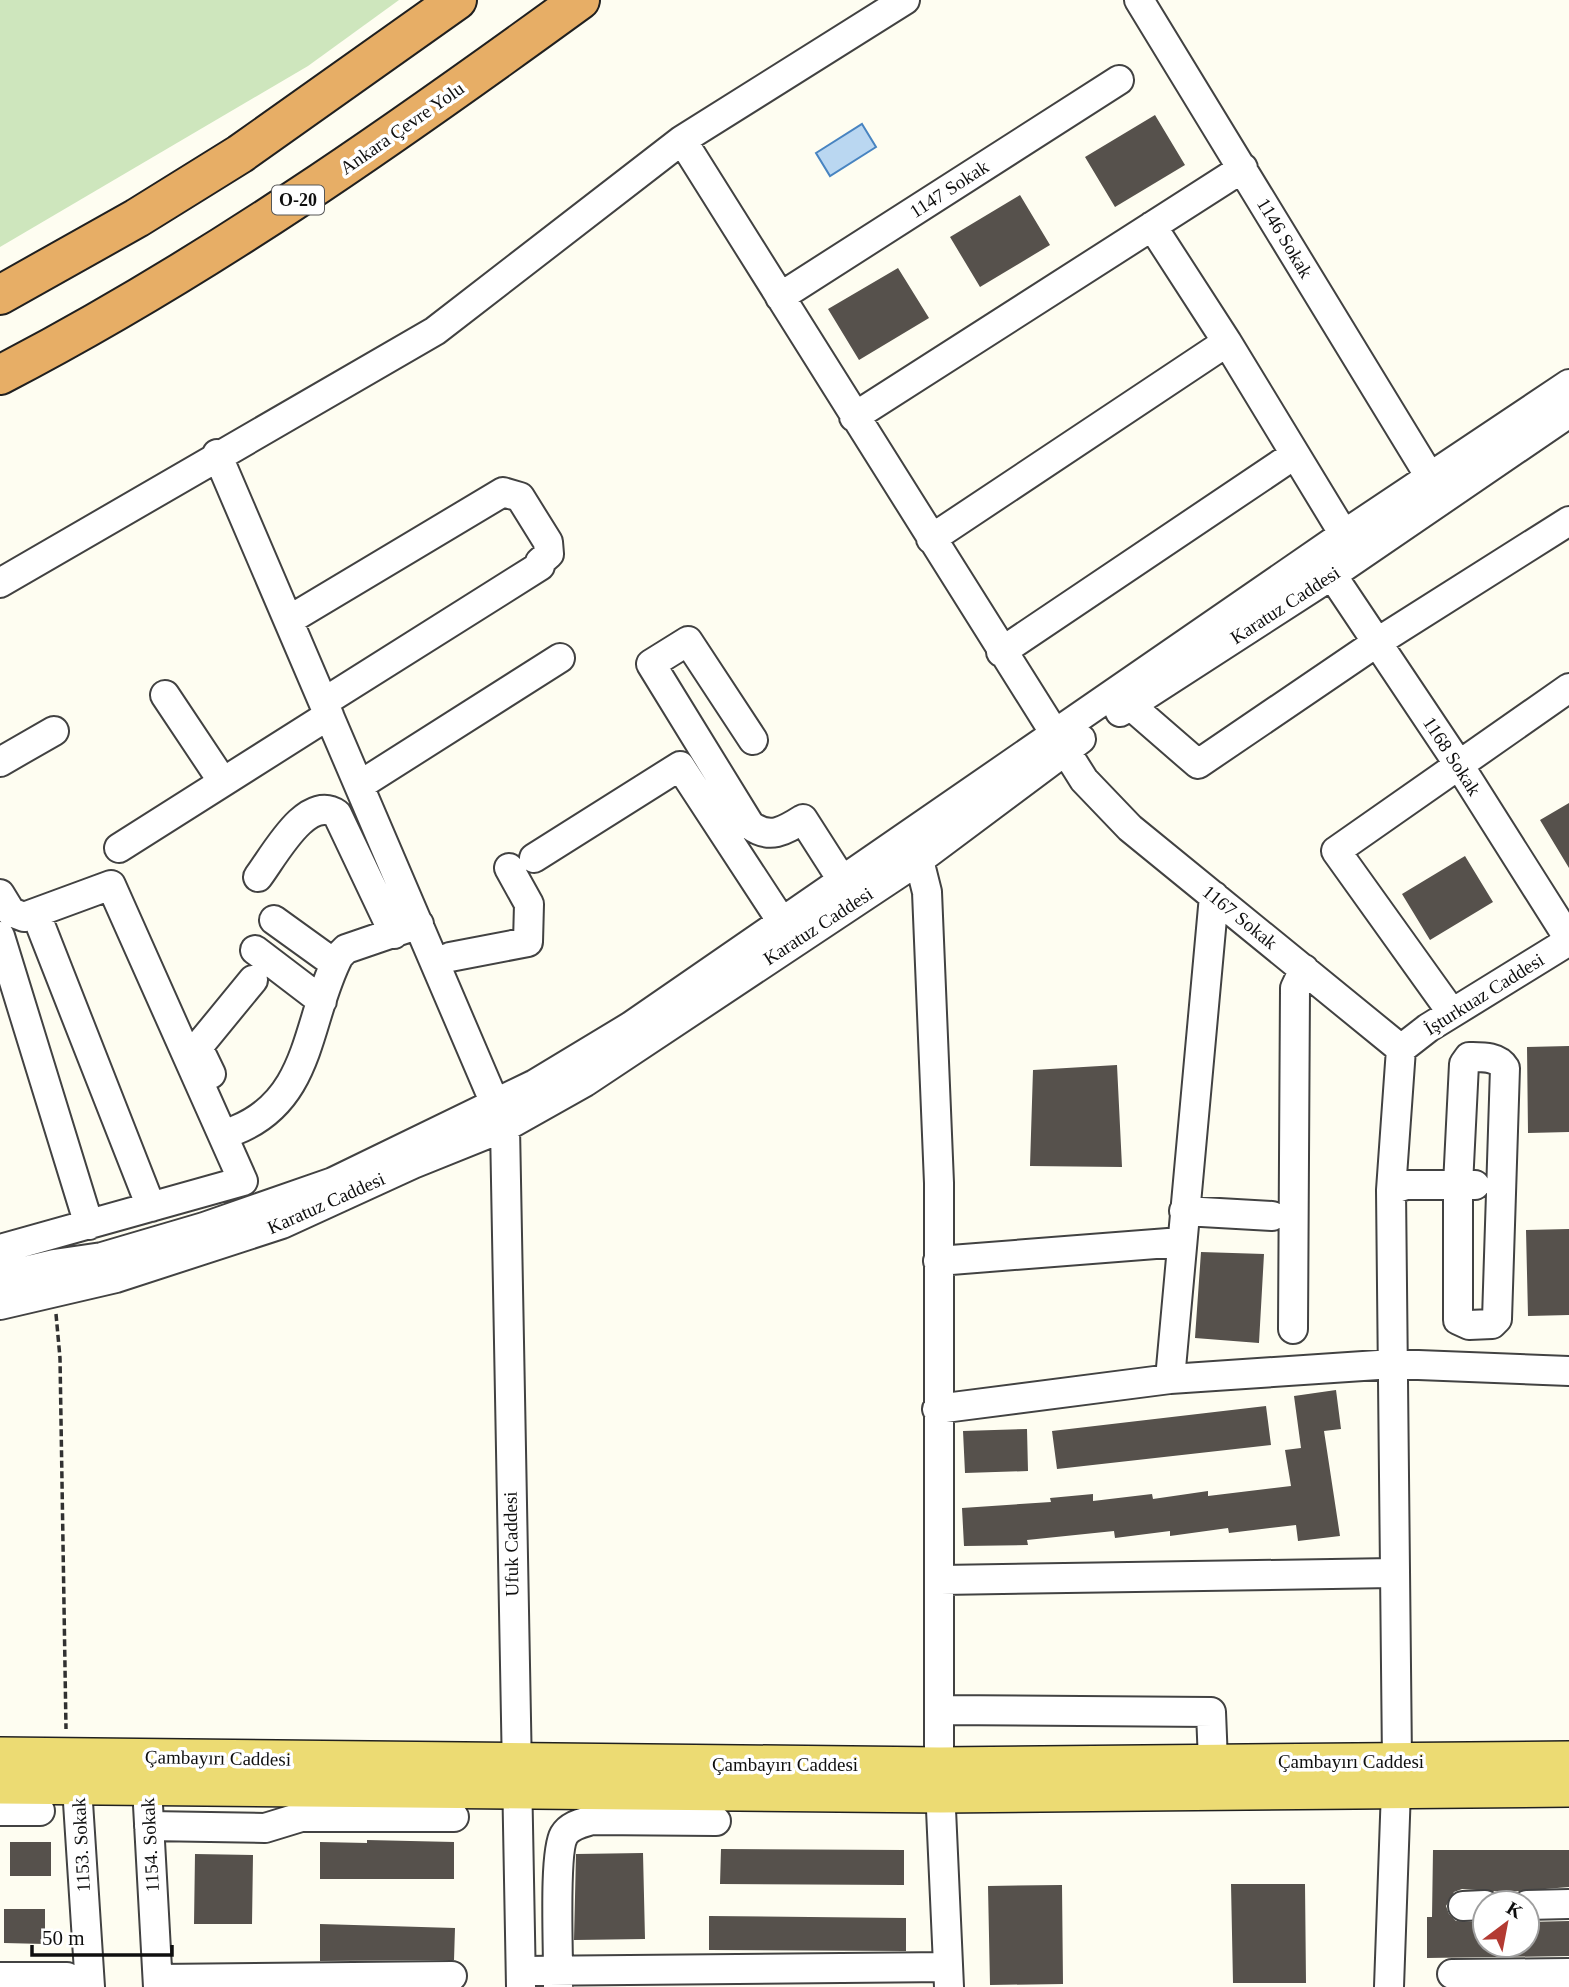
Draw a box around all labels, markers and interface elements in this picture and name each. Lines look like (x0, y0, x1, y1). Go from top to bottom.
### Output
street label: Ankara Çevre Yolu (336, 77, 468, 179)
street label: 1147 Sokak (906, 156, 993, 222)
road number: O-20 (272, 186, 324, 215)
street label: 1146 Sokak (1253, 194, 1317, 282)
street label: Karatuz Caddesi (1226, 562, 1344, 648)
street label: 1168 Sokak (1419, 713, 1485, 800)
street label: 1167 Sokak (1199, 881, 1282, 954)
street label: Karatuz Caddesi (759, 883, 877, 969)
street label: İşturkuaz Caddesi (1420, 949, 1548, 1039)
street label: Karatuz Caddesi (264, 1168, 388, 1238)
street label: Ufuk Caddesi (500, 1491, 522, 1597)
street label: Çambayırı Caddesi (145, 1746, 291, 1770)
street label: Çambayırı Caddesi (1278, 1751, 1424, 1772)
street label: Çambayırı Caddesi (712, 1754, 858, 1775)
street label: 1153. Sokak (68, 1797, 94, 1893)
street label: 1154. Sokak (137, 1797, 163, 1893)
north arrow (1471, 1889, 1541, 1959)
text: K (1503, 1897, 1527, 1923)
scale bar (32, 1913, 172, 1957)
text: 50 m (42, 1926, 85, 1950)

